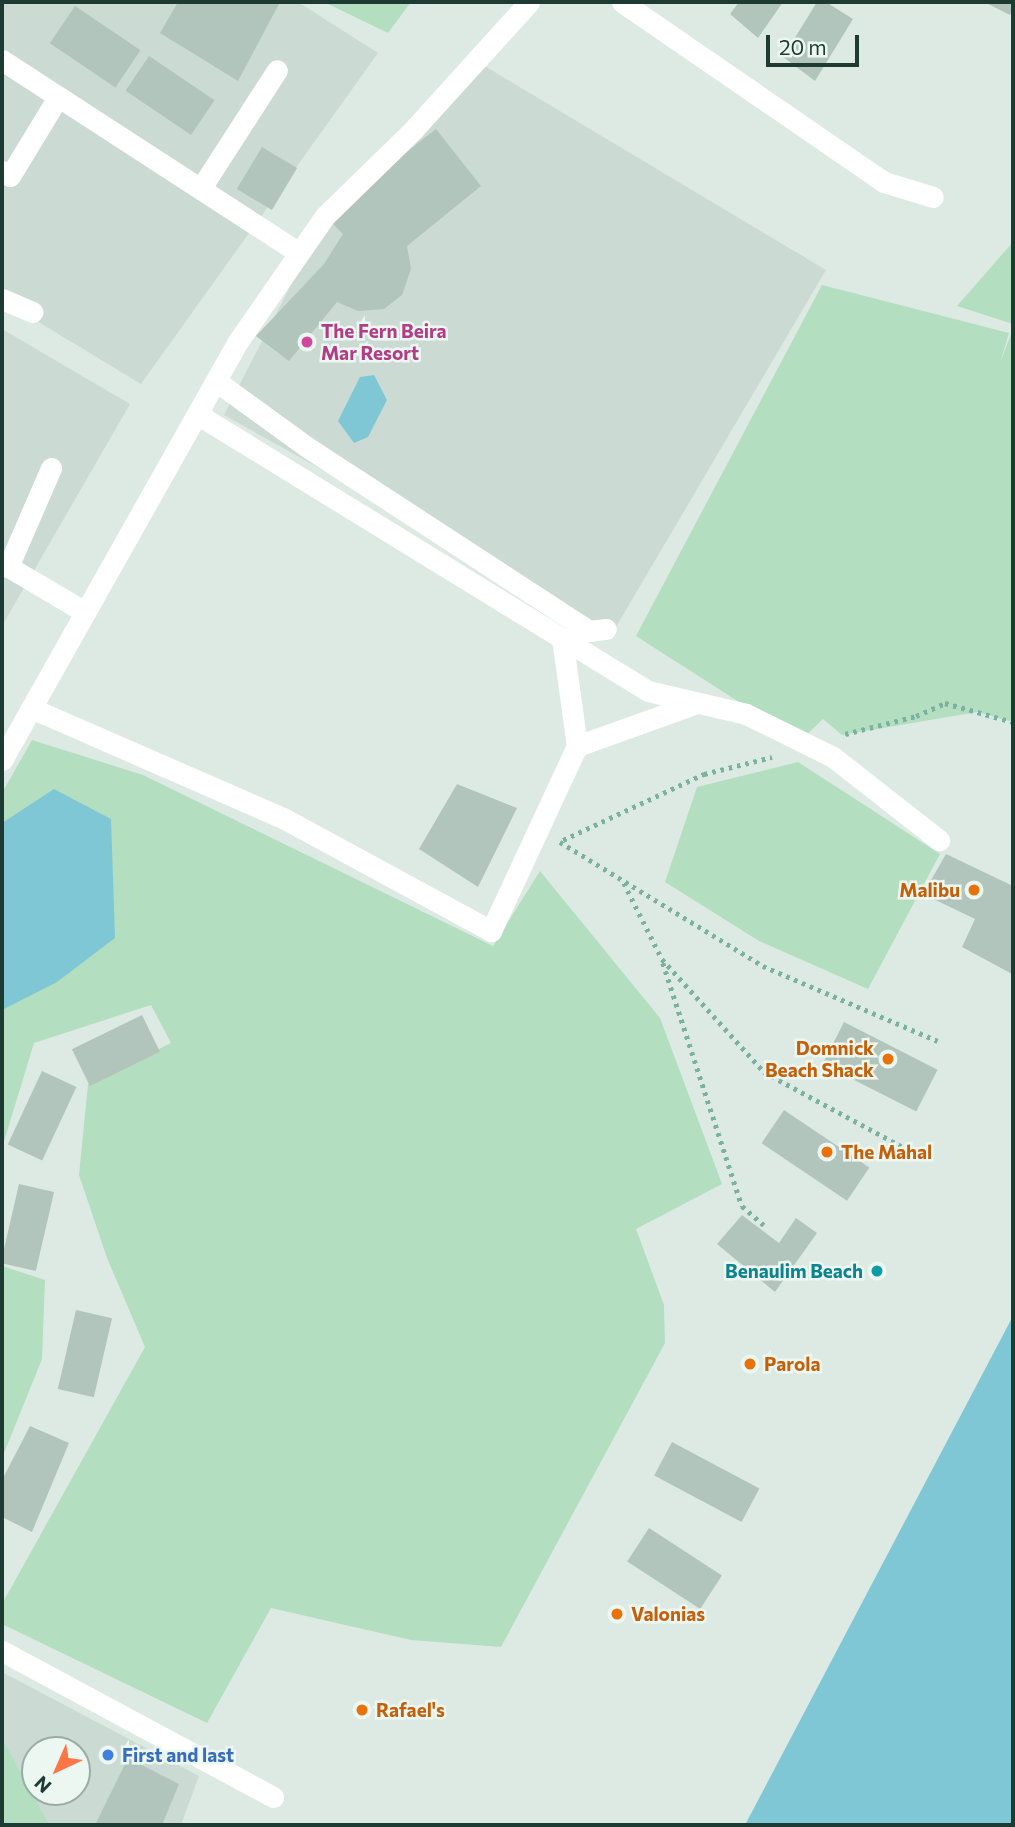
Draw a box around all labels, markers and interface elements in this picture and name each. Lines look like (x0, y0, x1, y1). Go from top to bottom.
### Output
scale bar (770, 21, 863, 65)
text: 20 m (779, 34, 827, 59)
place label: The Fern Beira Mar Resort (321, 320, 447, 364)
marker: The Fern Beira Mar Resort (299, 334, 315, 350)
place label: Malibu (899, 879, 960, 901)
marker: Malibu (966, 882, 982, 898)
place label: Domnick Beach Shack (765, 1037, 874, 1081)
marker: Domnick Beach Shack (880, 1051, 896, 1067)
place label: The Mahal (841, 1141, 932, 1163)
marker: The Mahal (819, 1144, 835, 1160)
place label: Benaulim Beach (725, 1260, 863, 1282)
marker: Benaulim Beach (869, 1263, 885, 1279)
place label: Parola (764, 1353, 820, 1375)
marker: Parola (742, 1356, 758, 1372)
place label: Valonias (631, 1603, 705, 1625)
marker: Valonias (609, 1606, 625, 1622)
place label: Rafael's (376, 1699, 445, 1721)
marker: Rafael's (354, 1702, 370, 1718)
north arrow (21, 1736, 91, 1806)
place label: First and last (122, 1744, 234, 1766)
marker: First and last (100, 1747, 116, 1763)
text: N (29, 1772, 56, 1798)

